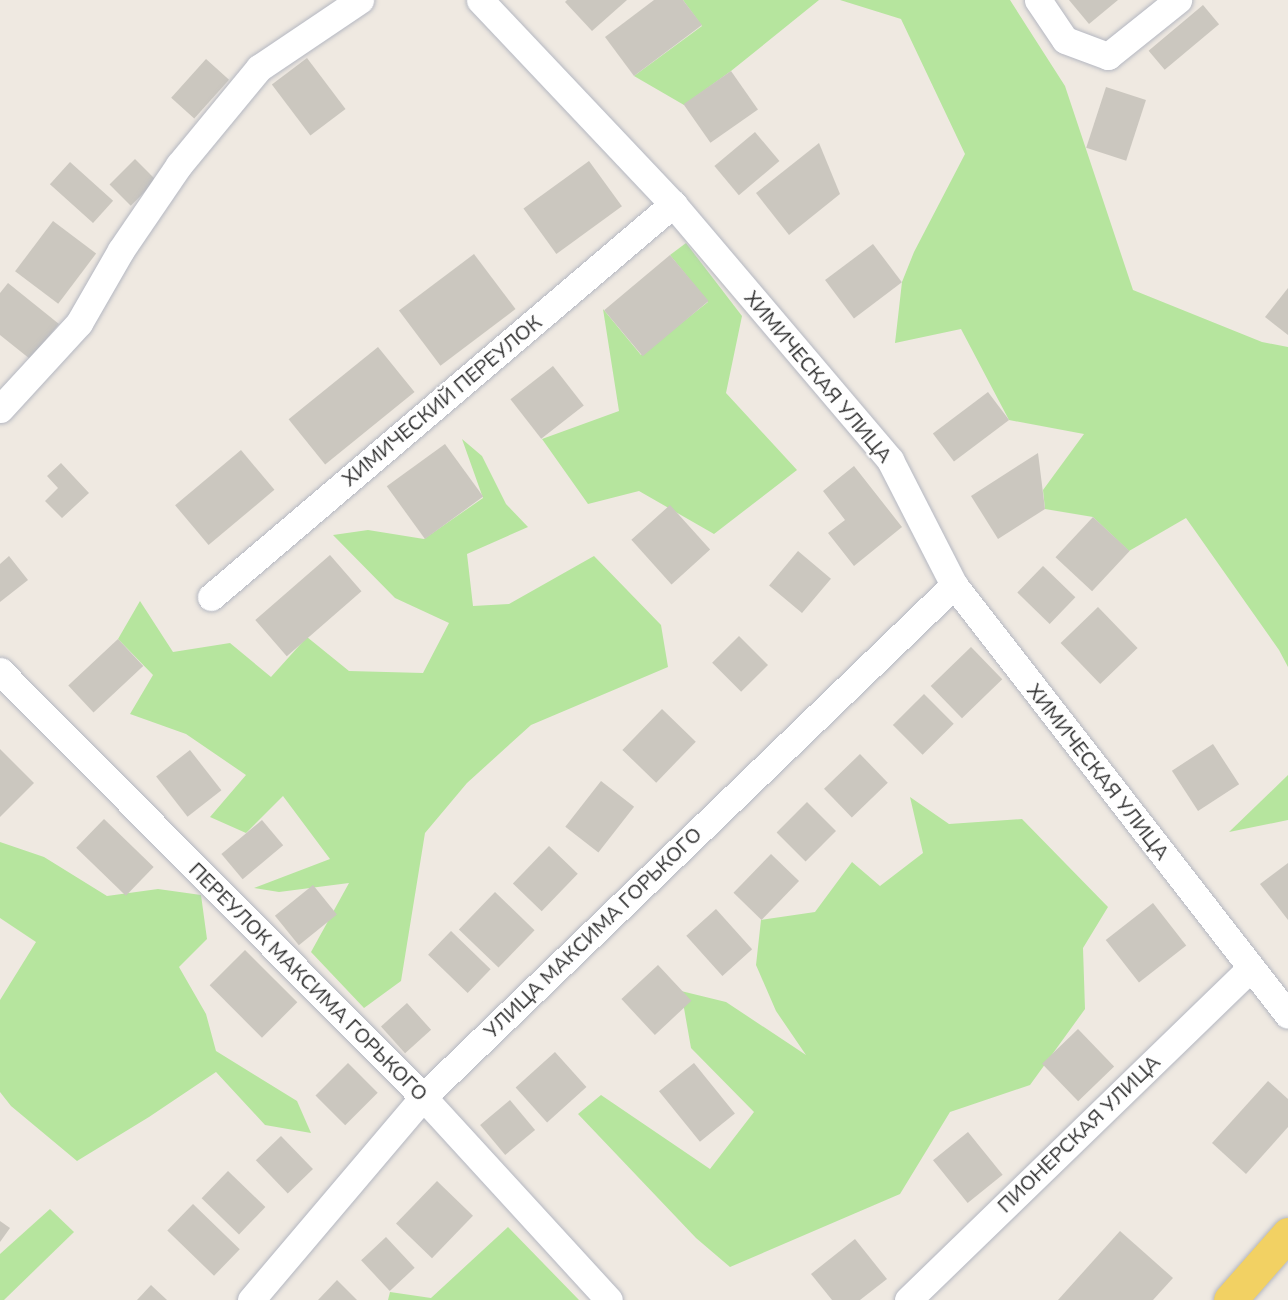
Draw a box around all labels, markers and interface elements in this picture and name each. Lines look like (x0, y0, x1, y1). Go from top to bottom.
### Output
street label: ХИМИЧЕСКАЯ УЛИЦА (739, 286, 897, 468)
street label: ХИМИЧЕСКИЙ ПЕРЕУЛОК (337, 311, 547, 491)
street label: ХИМИЧЕСКАЯ УЛИЦА (1022, 679, 1174, 865)
street label: УЛИЦА МАКСИМА ГОРЬКОГО (479, 822, 707, 1044)
street label: ПЕРЕУЛОК МАКСИМА ГОРЬКОГО (184, 858, 432, 1106)
street label: ПИОНЕРСКАЯ УЛИЦА (993, 1050, 1165, 1218)

